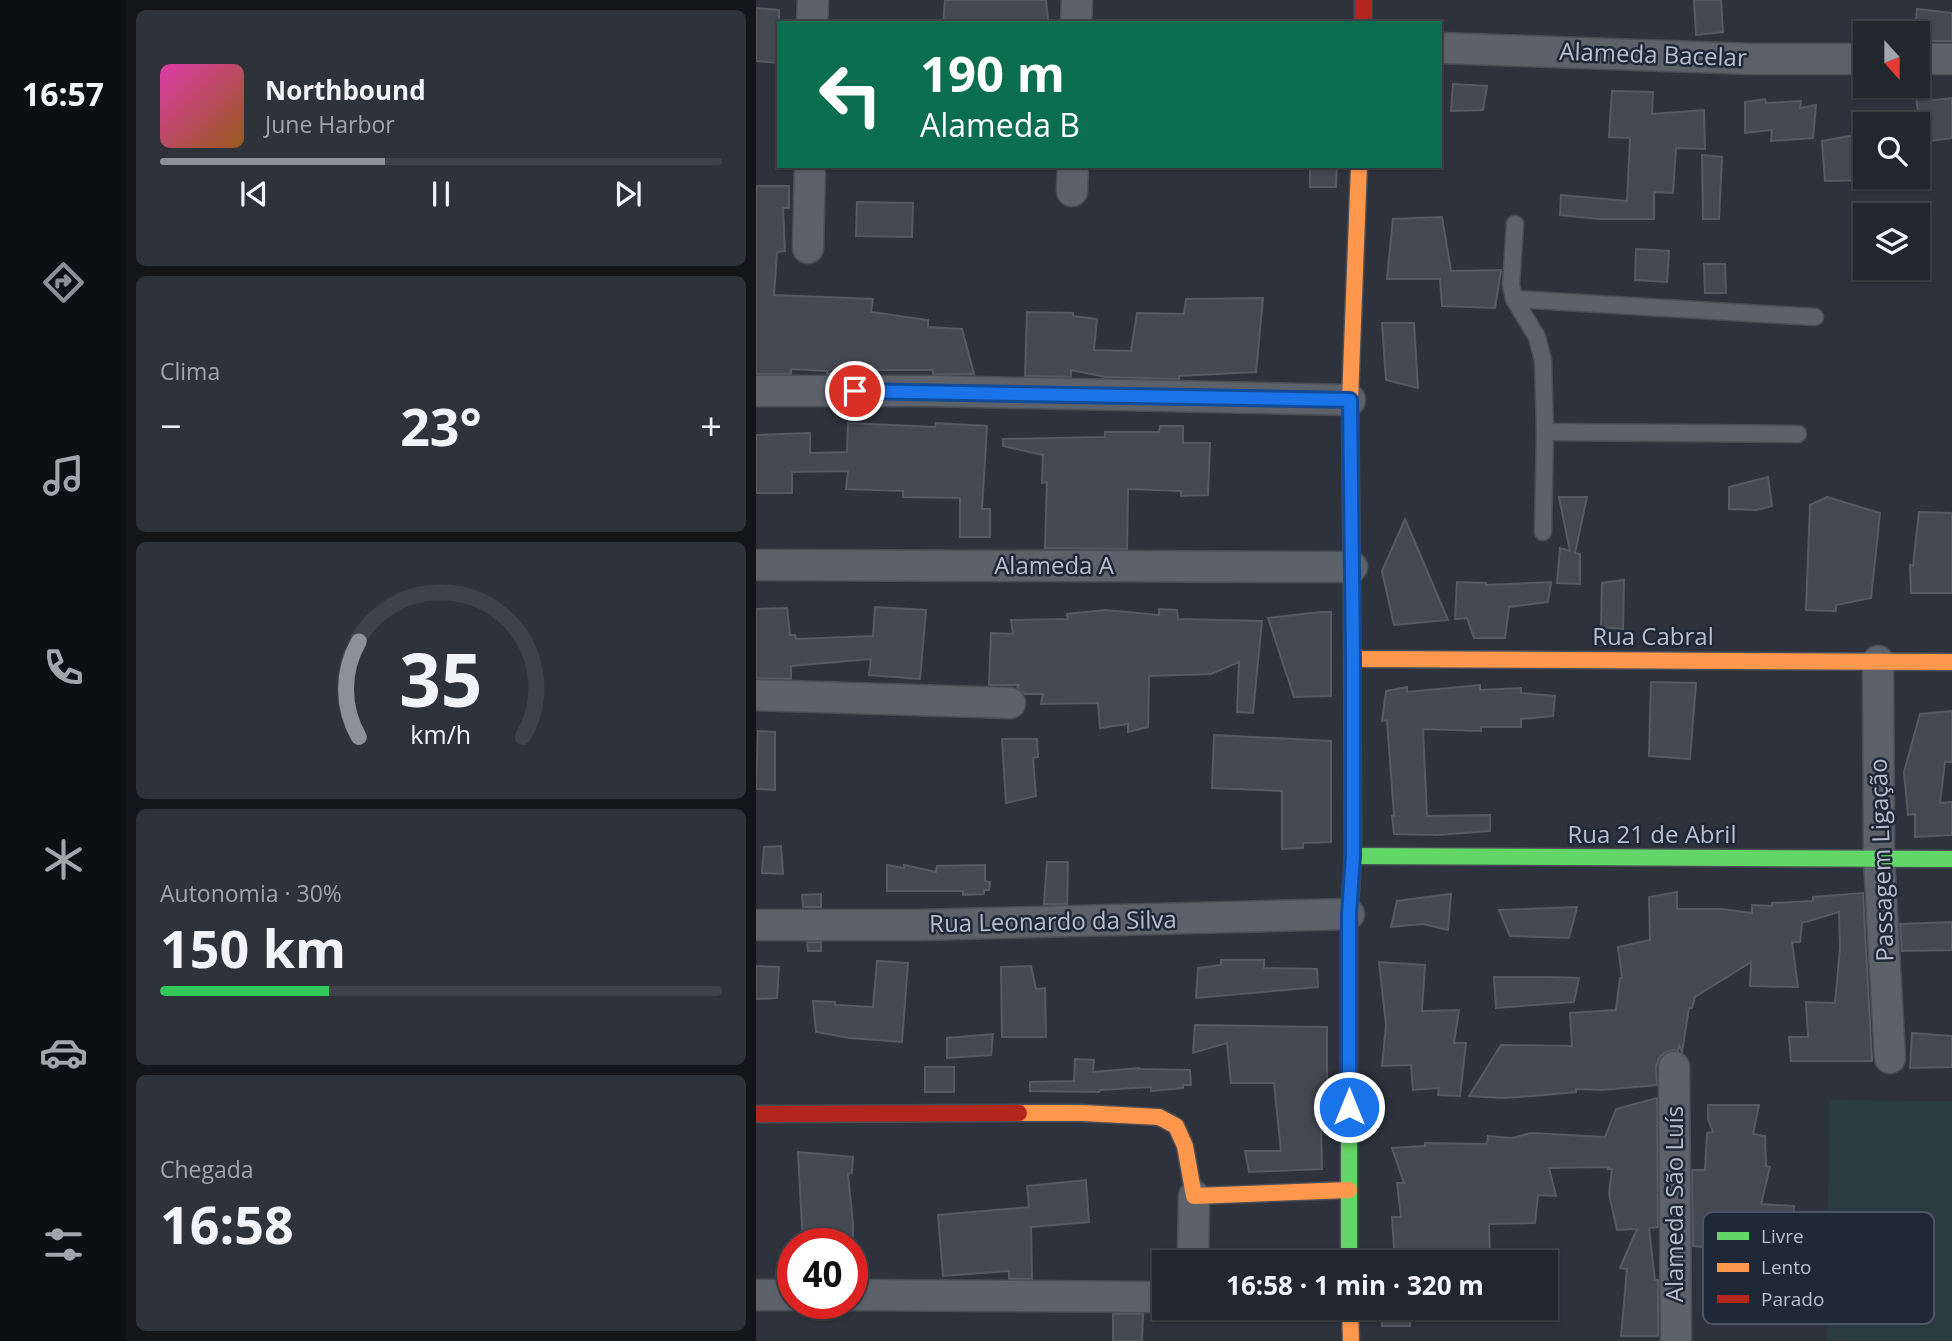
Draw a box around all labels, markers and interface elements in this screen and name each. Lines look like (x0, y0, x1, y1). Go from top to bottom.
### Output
north arrow (1853, 21, 1930, 98)
map controls (1853, 21, 1930, 280)
street label: Alameda Bacelar (1559, 34, 1748, 73)
text: 190 m (920, 40, 1065, 106)
icon: left (805, 49, 896, 140)
text: 16:57 (22, 72, 104, 115)
text: Northbound (265, 72, 426, 108)
text: Alameda B (920, 103, 1080, 146)
text: June Harbor (265, 108, 395, 140)
button: search (1853, 112, 1930, 189)
icon: previous (235, 175, 273, 213)
icon: pause (422, 175, 460, 213)
icon: next (609, 175, 647, 213)
button: layers (1853, 203, 1930, 280)
icon: directions (39, 258, 88, 307)
text: Clima (160, 355, 220, 387)
pin (825, 361, 885, 421)
icon: arrive (836, 372, 874, 410)
text: 23° (400, 390, 482, 461)
text: − (160, 399, 182, 451)
text: + (700, 399, 722, 451)
icon: music (39, 451, 88, 500)
street label: Alameda A (994, 548, 1115, 581)
street label: Rua Cabral (1592, 619, 1714, 652)
text: 35 (399, 629, 483, 728)
icon: phone (39, 643, 88, 692)
text: km/h (411, 716, 471, 750)
street label: Passagem Ligação (1860, 758, 1901, 962)
street label: Rua 21 de Abril (1568, 817, 1736, 850)
icon: climate (39, 835, 88, 884)
text: Autonomia · 30% (160, 877, 342, 909)
street label: Rua Leonardo da Silva (929, 902, 1177, 939)
text: 150 km (160, 912, 346, 983)
icon: car (39, 1028, 88, 1077)
position arrow (1312, 1070, 1386, 1144)
street label: Alameda São Luís (1657, 1106, 1690, 1302)
text: Chegada (160, 1153, 254, 1185)
text: 16:58 (160, 1188, 294, 1259)
legend (1703, 1212, 1934, 1324)
icon: filters (39, 1220, 88, 1269)
text: Livre (1761, 1223, 1804, 1249)
speed limit sign: 40 (777, 1228, 868, 1319)
text: Lento (1761, 1254, 1811, 1280)
text: 16:58 · 1 min · 320 m (1226, 1267, 1484, 1303)
text: Parado (1761, 1286, 1824, 1312)

